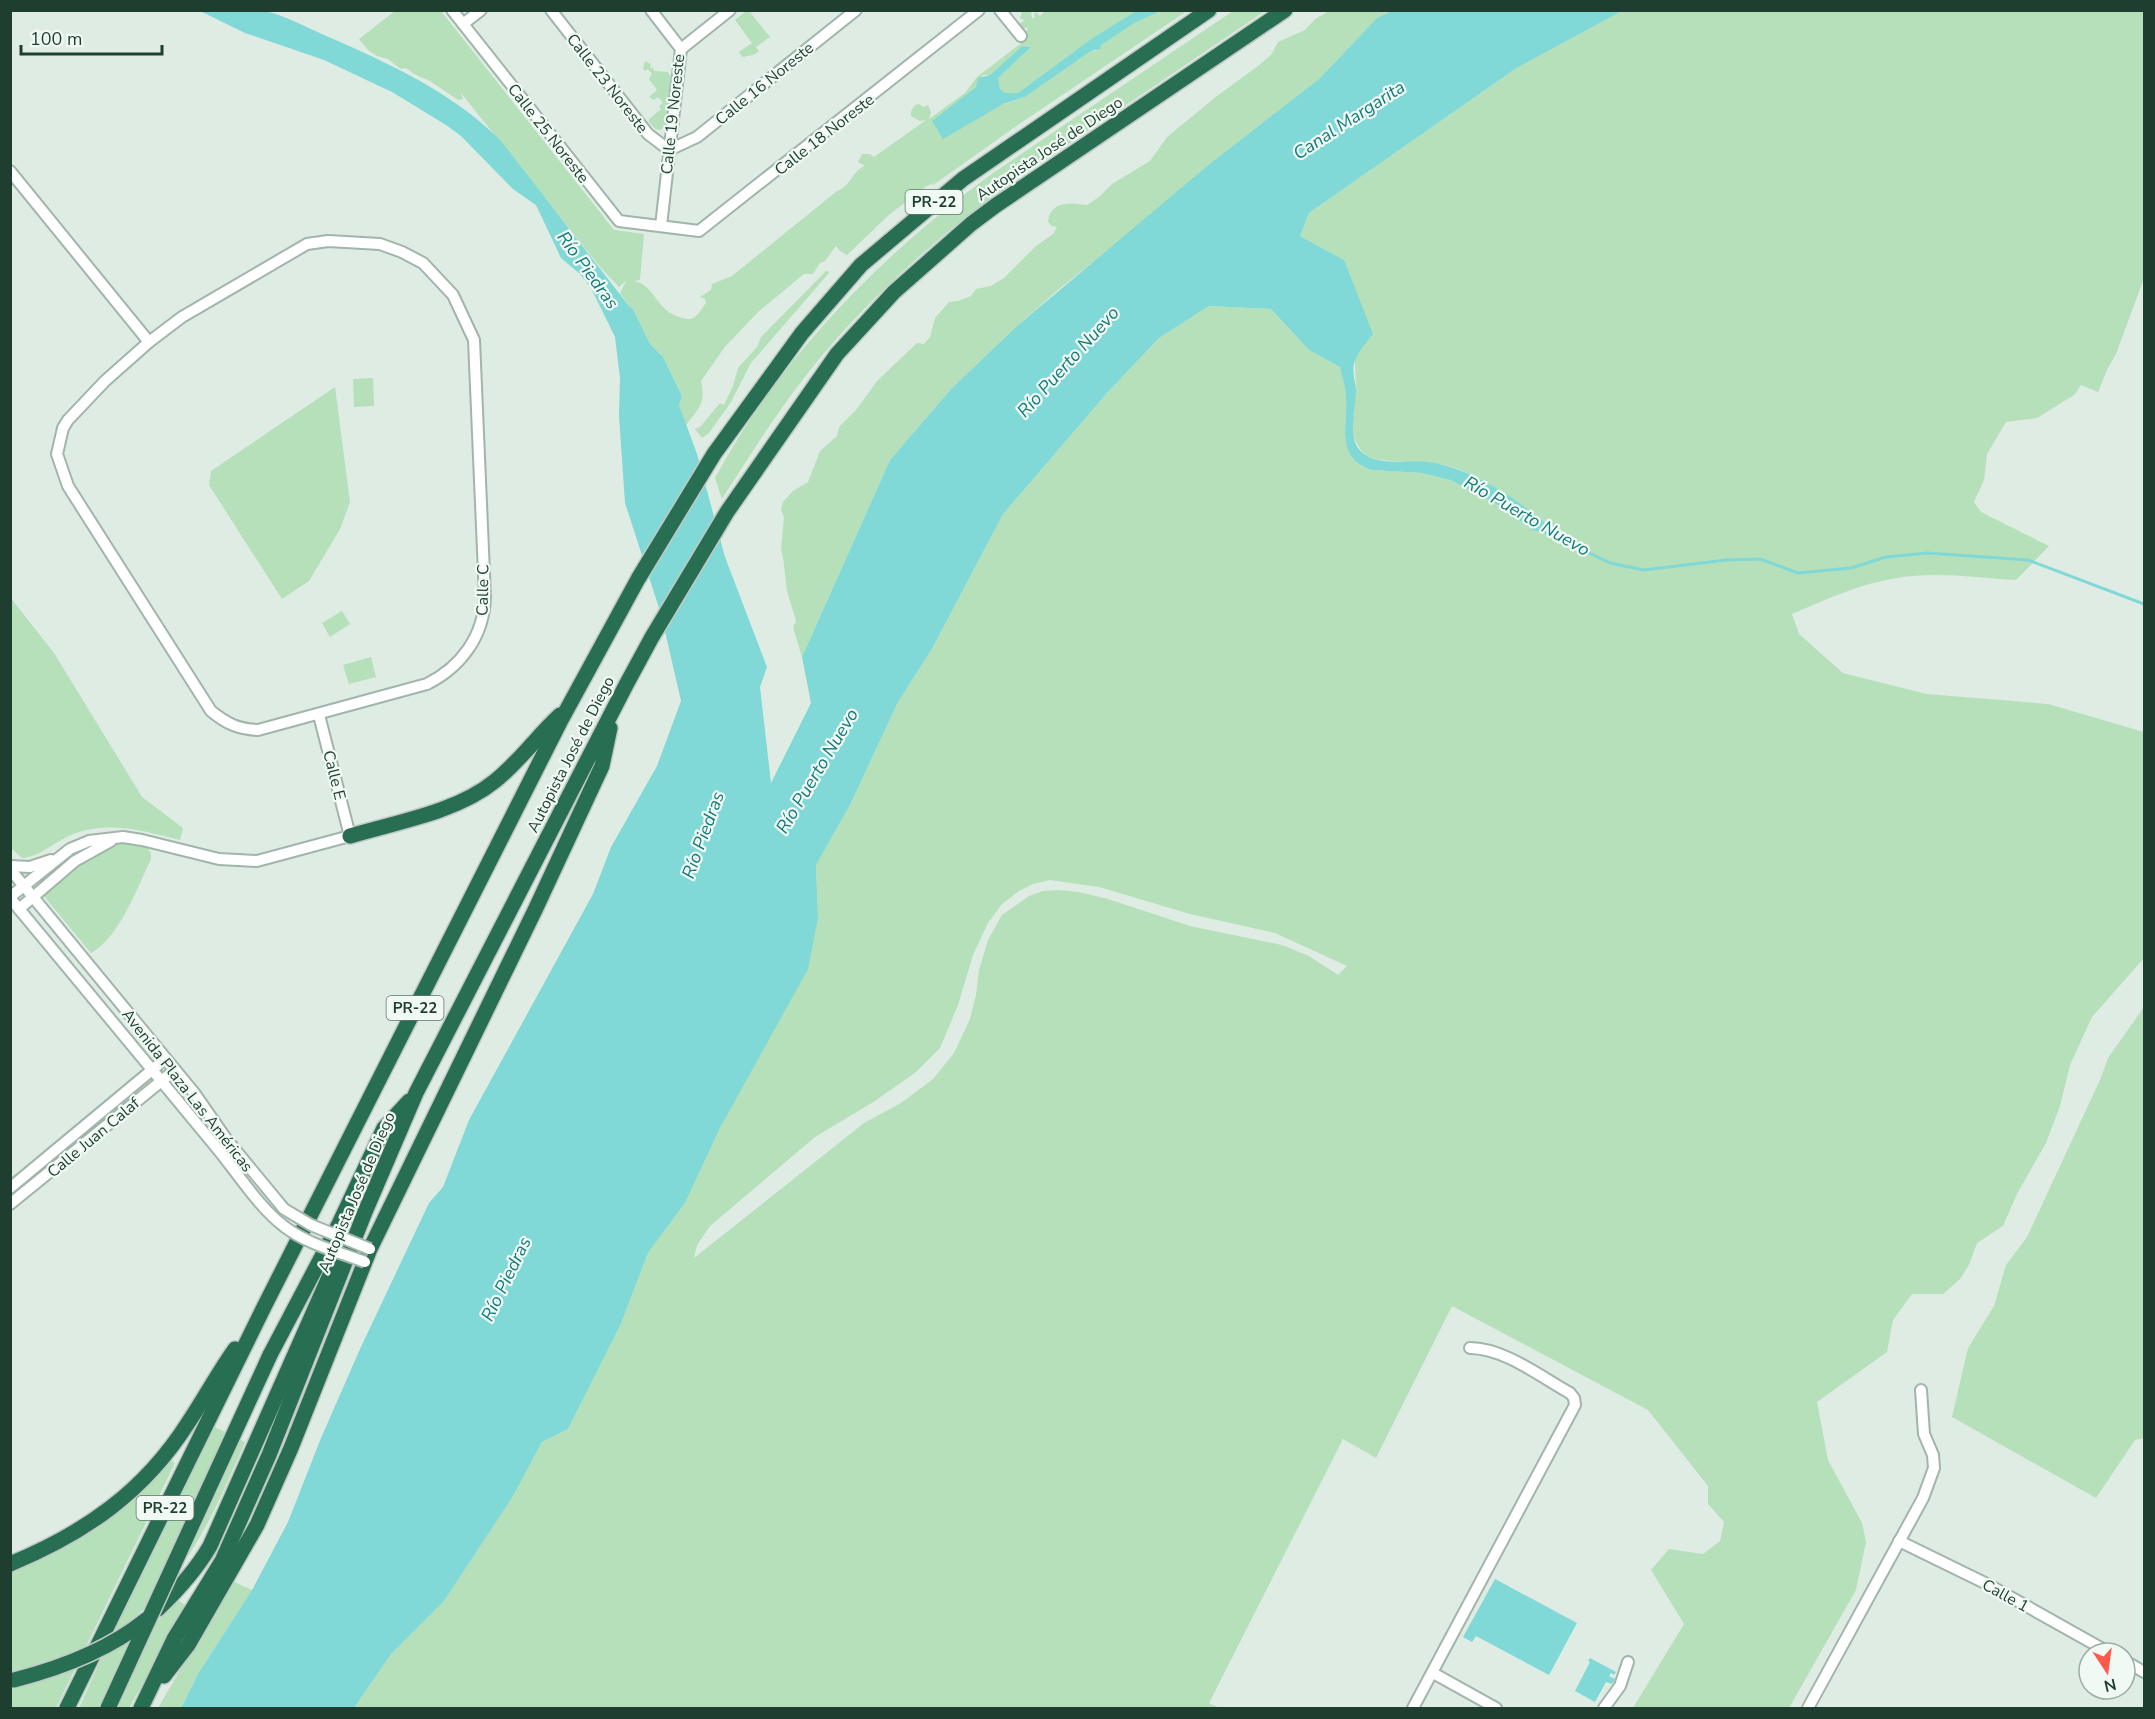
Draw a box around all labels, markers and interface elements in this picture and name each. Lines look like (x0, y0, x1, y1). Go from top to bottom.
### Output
scale bar (21, 18, 162, 56)
text: 100 m (30, 27, 82, 51)
street label: Calle 23 Noreste (561, 29, 653, 138)
street label: Calle 16 Noreste (711, 37, 819, 130)
street label: Calle 19 Noreste (656, 53, 690, 175)
water label: Canal Margarita (1288, 75, 1410, 165)
street label: Calle 25 Noreste (502, 79, 594, 188)
street label: Calle 18 Noreste (770, 89, 879, 181)
street label: Autopista José de Diego (972, 91, 1127, 206)
road number: PR-22 (906, 190, 962, 214)
water label: Río Piedras (552, 226, 624, 314)
water label: Río Puerto Nuevo (1012, 301, 1124, 423)
water label: Río Puerto Nuevo (1460, 470, 1594, 562)
street label: Calle C (472, 564, 494, 616)
street label: Autopista José de Diego (522, 672, 620, 836)
water label: Río Puerto Nuevo (770, 704, 864, 838)
street label: Calle E (317, 748, 351, 802)
water label: Río Piedras (676, 788, 730, 882)
road number: PR-22 (386, 996, 444, 1020)
street label: Avenida Plaza Las Américas (116, 1004, 258, 1177)
street label: Calle Juan Calaf (43, 1092, 145, 1183)
street label: Autopista José de Diego (313, 1109, 401, 1276)
water label: Río Piedras (475, 1233, 537, 1325)
road number: PR-22 (136, 1496, 194, 1520)
street label: Calle 1 (1978, 1574, 2033, 1618)
north arrow (2077, 1641, 2137, 1701)
text: N (2102, 1673, 2118, 1697)

